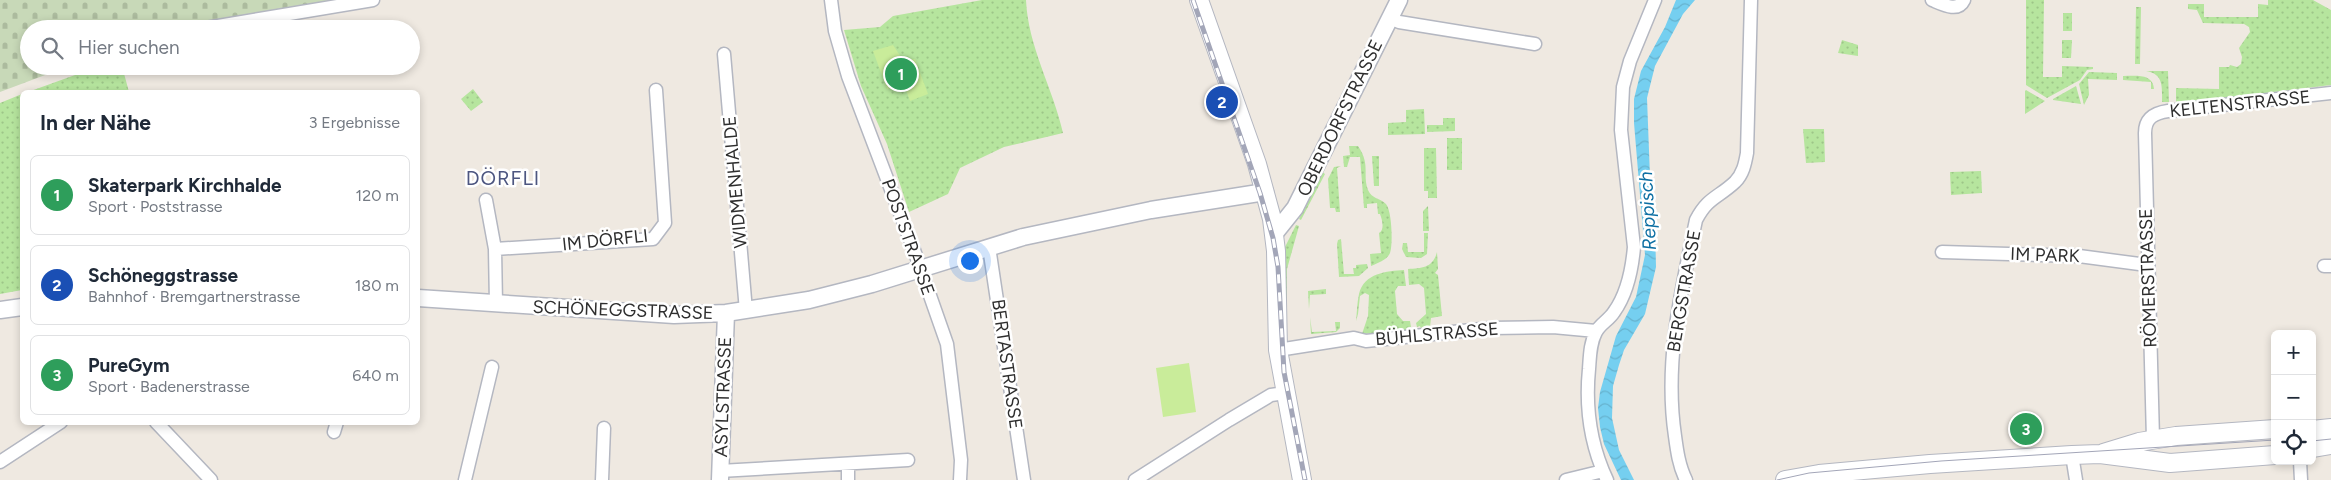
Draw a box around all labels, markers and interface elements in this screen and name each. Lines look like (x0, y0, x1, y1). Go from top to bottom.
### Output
search box (20, 20, 420, 75)
icon: search (38, 34, 66, 62)
text: Hier suchen (78, 36, 179, 59)
street label: OBERDORFSTRASSE (1293, 36, 1387, 200)
pin: 1 (885, 55, 917, 93)
pin: 2 (1206, 83, 1238, 121)
street label: KELTENSTRASSE (2169, 86, 2311, 122)
text: In der Nähe (40, 110, 151, 135)
text: 3 Ergebnisse (309, 113, 400, 132)
street label: WIDMENHALDE (718, 115, 752, 249)
district label: DÖRFLI (466, 166, 540, 190)
water label: Reppisch (1634, 171, 1661, 251)
text: Skaterpark Kirchhalde (88, 174, 282, 197)
street label: POSTSTRASSE (877, 176, 939, 298)
text: 1 (54, 186, 60, 205)
text: 120 m (356, 186, 399, 205)
text: Sport · Poststrasse (88, 197, 223, 216)
street label: RÖMERSTRASSE (2135, 208, 2161, 348)
street label: IM DÖRFLI (561, 225, 649, 255)
street label: BERGSTRASSE (1662, 228, 1706, 354)
street label: IM PARK (2010, 243, 2080, 267)
your location (957, 248, 983, 274)
text: Schöneggstrasse (88, 264, 238, 287)
text: 2 (52, 276, 62, 295)
text: 180 m (355, 276, 399, 295)
text: Bahnhof · Bremgartnerstrasse (88, 287, 300, 306)
street label: SCHÖNEGGSTRASSE (532, 296, 714, 324)
street label: BERTASTRASSE (987, 298, 1027, 430)
street label: BÜHLSTRASSE (1374, 318, 1500, 350)
map controls (2271, 330, 2316, 465)
button: + (2271, 330, 2316, 375)
street label: ASYLSTRASSE (710, 336, 736, 458)
text: PureGym (88, 354, 170, 377)
text: 3 (53, 366, 61, 385)
text: 640 m (352, 366, 399, 385)
button: − (2271, 375, 2316, 420)
text: Sport · Badenerstrasse (88, 377, 250, 396)
pin: 3 (2010, 410, 2042, 448)
button: locate (2271, 420, 2316, 465)

